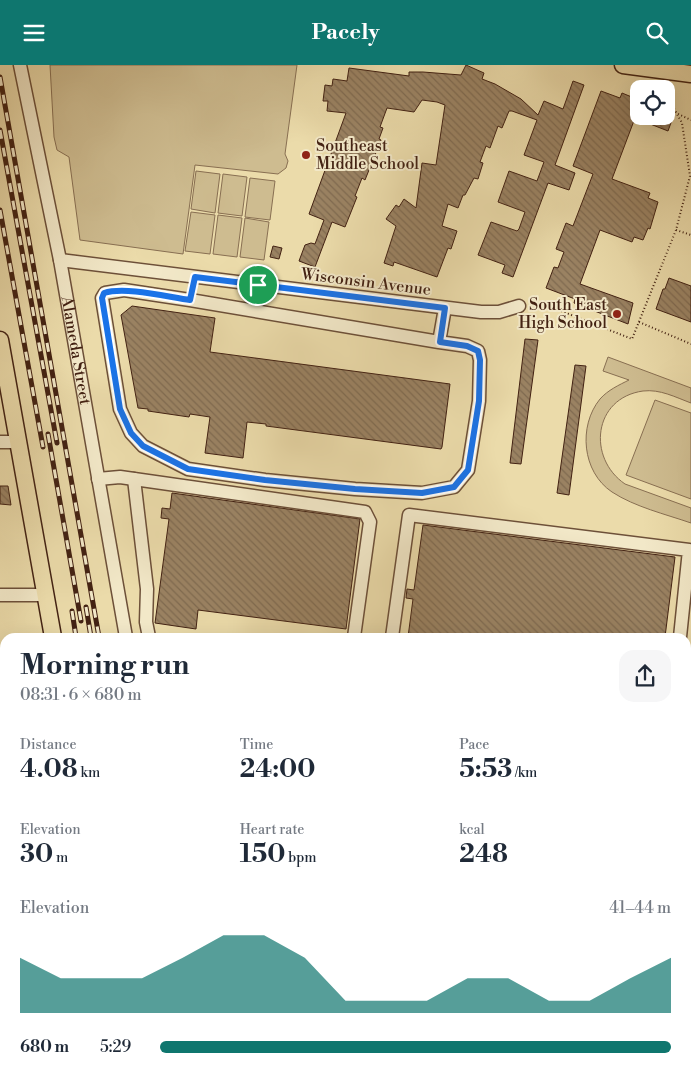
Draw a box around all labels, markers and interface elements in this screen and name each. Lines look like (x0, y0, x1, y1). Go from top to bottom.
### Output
icon: menu (20, 19, 48, 47)
text: Pacely (312, 19, 379, 46)
icon: search (643, 19, 671, 47)
map controls (630, 80, 675, 125)
button: locate (630, 80, 675, 125)
place label: Southeast Middle School (316, 136, 419, 174)
marker: Southeast Middle School (300, 149, 312, 161)
pin (237, 264, 279, 306)
street label: Wisconsin Avenue (299, 264, 432, 300)
icon: arrive (244, 271, 272, 299)
street label: Alameda Street (56, 294, 95, 407)
place label: South East High School (518, 295, 607, 333)
marker: South East High School (611, 308, 623, 320)
text: Morning run (20, 648, 189, 683)
button: share (619, 650, 671, 702)
text: 08:31 · 6 × 680 m (20, 685, 142, 705)
text: Distance (20, 736, 77, 754)
text: Time (240, 736, 273, 754)
text: Pace (459, 736, 489, 754)
text: 4.08 (20, 754, 78, 785)
text: 24:00 (240, 754, 315, 785)
text: 5:53 (459, 754, 512, 785)
text: km (78, 764, 100, 782)
text: /km (512, 764, 537, 782)
text: Elevation (20, 821, 81, 839)
text: Heart rate (240, 821, 304, 839)
text: kcal (459, 821, 485, 839)
text: 30 (20, 839, 53, 870)
text: 150 (240, 839, 285, 870)
text: 248 (459, 839, 508, 870)
text: m (53, 849, 68, 867)
text: bpm (285, 849, 317, 867)
text: Elevation (20, 898, 89, 918)
text: 41–44 m (609, 898, 671, 918)
text: 680 m (20, 1037, 69, 1057)
text: 5:29 (100, 1037, 131, 1057)

